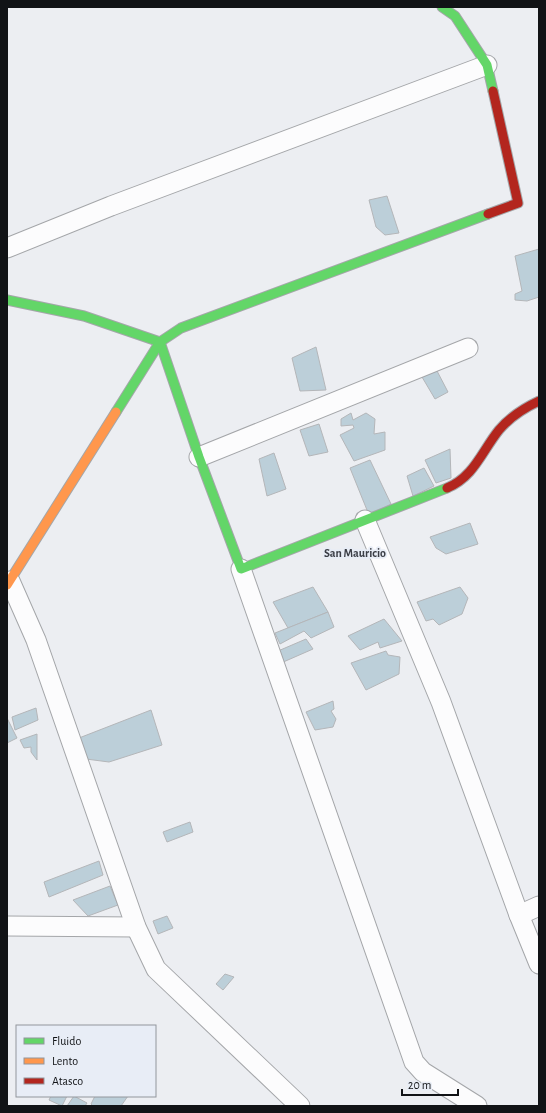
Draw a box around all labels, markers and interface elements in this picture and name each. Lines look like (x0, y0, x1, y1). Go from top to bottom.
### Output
district label: San Mauricio (324, 547, 386, 559)
legend (16, 1025, 156, 1097)
text: Fluido (52, 1035, 81, 1047)
text: Lento (52, 1055, 78, 1067)
scale bar (402, 1071, 458, 1097)
text: Atasco (52, 1075, 83, 1087)
text: 20 m (408, 1079, 431, 1091)

